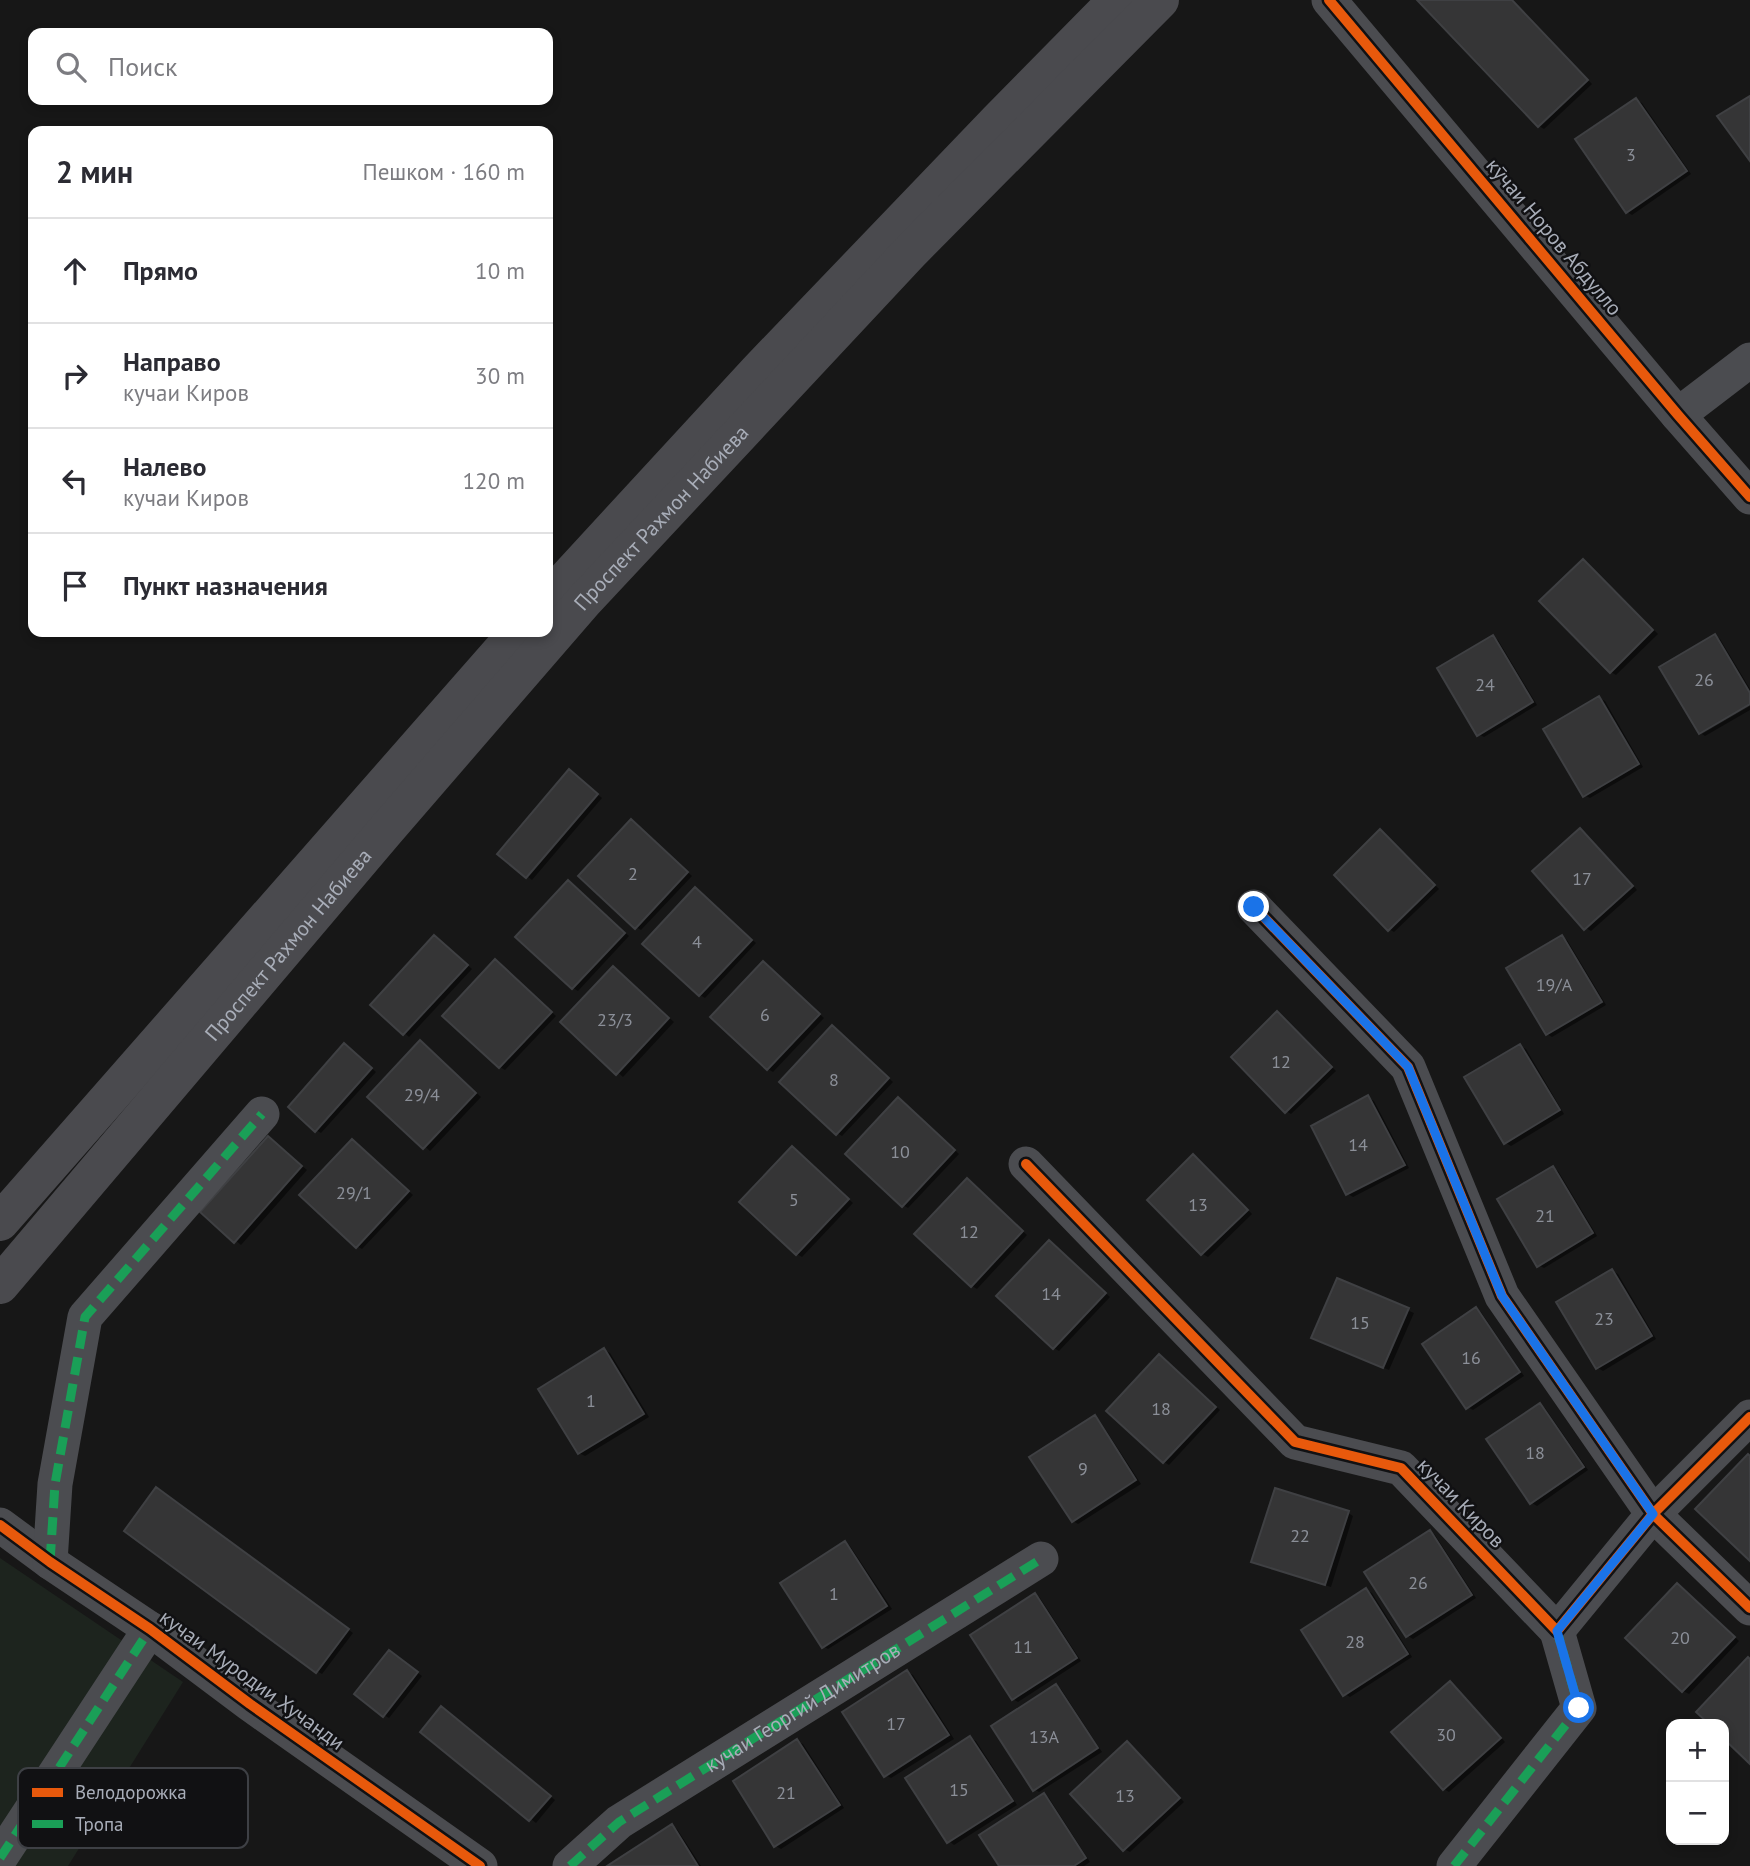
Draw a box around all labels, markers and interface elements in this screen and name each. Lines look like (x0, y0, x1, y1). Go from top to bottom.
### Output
search box (28, 28, 553, 105)
icon: search (52, 48, 90, 86)
text: Поиск (108, 50, 177, 83)
house number: 3 (1626, 143, 1636, 166)
text: 2 мин (56, 152, 133, 191)
street label: кӯчаи Норов Абдулло (1481, 152, 1628, 321)
text: Пешком · 160 m (362, 157, 525, 186)
icon: ahead (56, 252, 94, 290)
text: Прямо (123, 254, 198, 287)
text: 10 m (475, 256, 525, 285)
text: Направо (123, 345, 221, 378)
icon: right (56, 357, 94, 395)
text: 30 m (475, 361, 525, 390)
text: кучаи Киров (123, 378, 249, 407)
street label: Проспект Рахмон Набиева (568, 419, 754, 616)
text: Налево (123, 450, 207, 483)
icon: left (56, 462, 94, 500)
text: 120 m (463, 466, 525, 495)
text: кучаи Киров (123, 483, 249, 512)
icon: arrive (56, 567, 94, 605)
text: Пункт назначения (123, 569, 328, 602)
house number: 26 (1694, 668, 1714, 691)
house number: 24 (1475, 673, 1495, 696)
street label: Проспект Рахмон Набиева (199, 843, 377, 1046)
house number: 2 (628, 862, 638, 885)
house number: 17 (1572, 867, 1592, 890)
route end (1238, 891, 1269, 922)
house number: 4 (692, 930, 702, 953)
house number: 19/А (1536, 973, 1573, 996)
house number: 6 (760, 1003, 770, 1026)
house number: 23/3 (597, 1008, 633, 1031)
house number: 12 (1271, 1050, 1291, 1073)
house number: 8 (829, 1068, 839, 1091)
house number: 29/4 (404, 1083, 440, 1106)
house number: 14 (1348, 1133, 1368, 1156)
house number: 10 (890, 1140, 910, 1163)
house number: 29/1 (336, 1181, 372, 1204)
house number: 5 (789, 1188, 799, 1211)
house number: 13 (1188, 1193, 1208, 1216)
house number: 21 (1535, 1204, 1555, 1227)
house number: 12 (959, 1220, 979, 1243)
house number: 14 (1041, 1282, 1061, 1305)
house number: 23 (1594, 1307, 1614, 1330)
house number: 15 (1350, 1311, 1370, 1334)
house number: 16 (1461, 1346, 1481, 1369)
house number: 1 (586, 1389, 596, 1412)
house number: 18 (1151, 1397, 1171, 1420)
house number: 18 (1525, 1441, 1545, 1464)
street label: кучаи Киров (1412, 1452, 1511, 1553)
house number: 9 (1078, 1457, 1088, 1480)
house number: 22 (1290, 1524, 1310, 1547)
house number: 26 (1408, 1571, 1428, 1594)
house number: 1 (829, 1582, 839, 1605)
street label: кучаи Муродии Хучанди (154, 1603, 350, 1756)
house number: 20 (1670, 1626, 1690, 1649)
house number: 28 (1345, 1630, 1365, 1653)
house number: 11 (1013, 1635, 1033, 1658)
street label: кучаи Георгий Димитров (699, 1636, 905, 1778)
route start (1563, 1692, 1594, 1723)
house number: 17 (886, 1712, 906, 1735)
map controls (1666, 1719, 1729, 1845)
button: + (1666, 1719, 1729, 1782)
house number: 30 (1436, 1723, 1456, 1746)
house number: 13А (1029, 1725, 1060, 1748)
legend (18, 1768, 248, 1848)
house number: 15 (949, 1778, 969, 1801)
text: Велодорожка (75, 1780, 187, 1804)
house number: 21 (776, 1781, 796, 1804)
button: − (1666, 1782, 1729, 1845)
house number: 13 (1115, 1784, 1135, 1807)
text: Тропа (75, 1812, 124, 1836)

